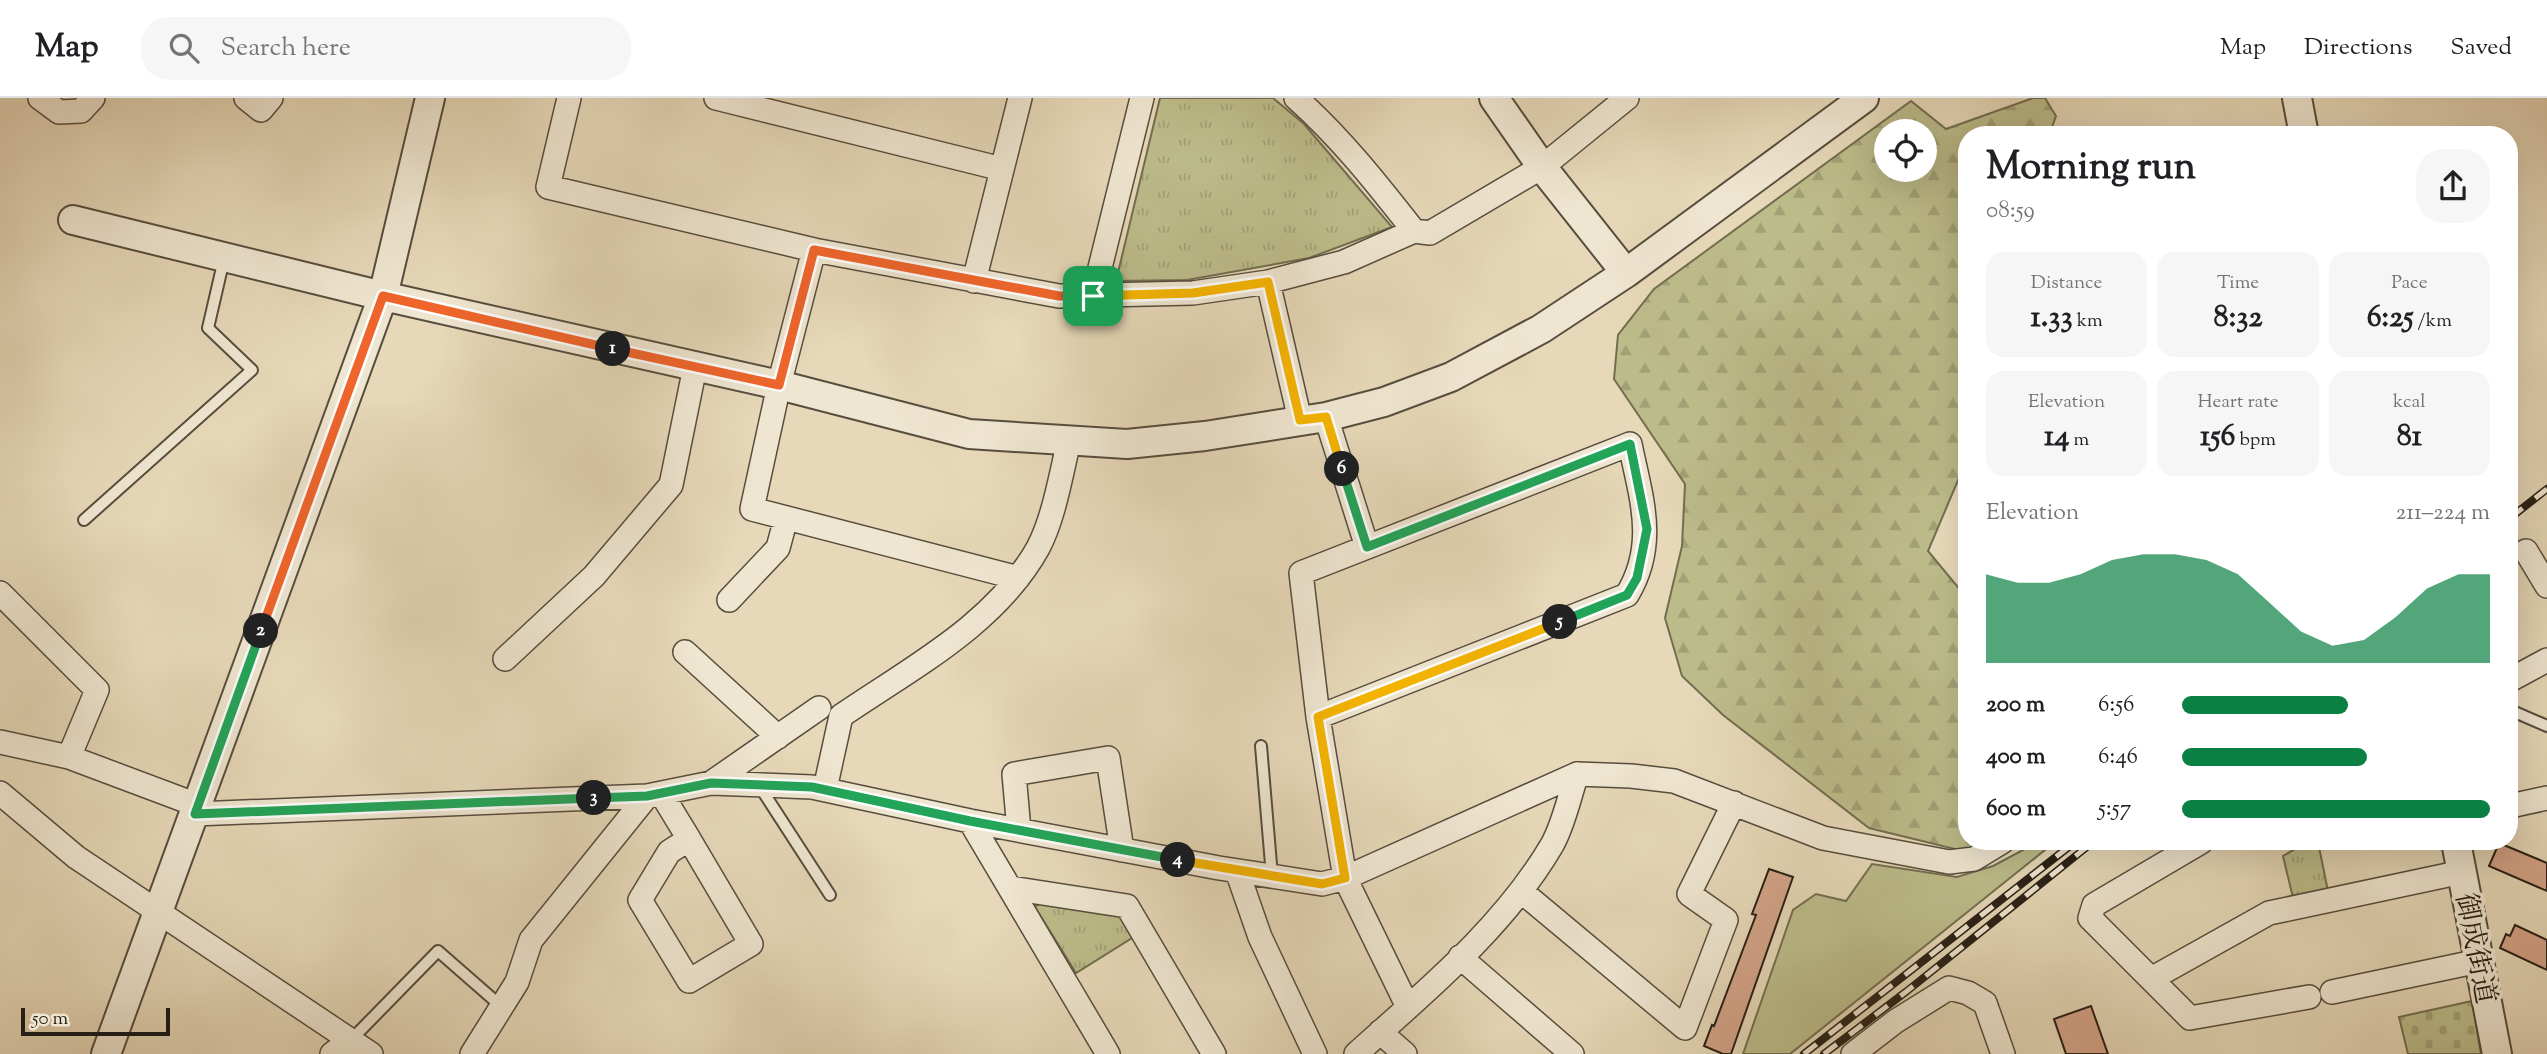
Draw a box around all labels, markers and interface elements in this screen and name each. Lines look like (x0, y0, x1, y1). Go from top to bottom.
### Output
search box (141, 17, 631, 80)
text: Map (35, 24, 99, 72)
icon: search (165, 29, 203, 67)
text: Search here (221, 30, 351, 67)
text: Map (2220, 31, 2266, 65)
text: Directions (2304, 31, 2412, 65)
text: Saved (2450, 31, 2512, 65)
map controls (1874, 119, 1937, 182)
button: locate (1874, 119, 1937, 182)
text: Morning run (1986, 142, 2196, 196)
button: share (2416, 149, 2490, 223)
text: 08:59 (1986, 195, 2035, 228)
pin (1063, 266, 1123, 326)
text: Distance (2031, 270, 2102, 297)
text: Time (2217, 270, 2259, 297)
text: Pace (2391, 270, 2428, 297)
icon: arrive (1074, 277, 1112, 315)
text: 1.33 (2031, 297, 2073, 340)
text: 8:32 (2214, 297, 2262, 340)
text: 6:25 (2367, 297, 2413, 340)
text: km (2073, 308, 2103, 335)
text: /km (2413, 308, 2452, 335)
pin: 1 (596, 331, 630, 366)
text: 1 (609, 335, 616, 362)
text: Elevation (2028, 389, 2105, 416)
text: Heart rate (2197, 389, 2279, 416)
text: kcal (2393, 389, 2426, 416)
text: 14 (2044, 416, 2069, 459)
text: 156 (2200, 416, 2235, 459)
text: 81 (2397, 416, 2422, 459)
text: m (2069, 427, 2089, 454)
text: bpm (2235, 427, 2276, 454)
pin: 6 (1324, 452, 1360, 486)
text: 6 (1337, 455, 1346, 482)
text: Elevation (1986, 497, 2079, 530)
text: 211–224 m (2396, 497, 2490, 530)
pin: 5 (1542, 604, 1578, 640)
text: 5 (1556, 608, 1563, 635)
pin: 2 (244, 614, 278, 648)
text: 2 (256, 617, 265, 644)
text: 200 m (1986, 689, 2045, 722)
text: 6:56 (2098, 689, 2134, 722)
text: 400 m (1986, 741, 2046, 774)
text: 6:46 (2098, 741, 2138, 774)
pin: 3 (576, 780, 612, 816)
text: 3 (590, 784, 597, 811)
text: 600 m (1986, 793, 2046, 826)
text: 5:57 (2098, 793, 2131, 826)
pin: 4 (1160, 842, 1196, 878)
text: 4 (1173, 846, 1182, 873)
street label: 御成街道 (2444, 890, 2504, 1007)
scale bar (21, 1005, 170, 1037)
text: 50 m (32, 1006, 68, 1033)

